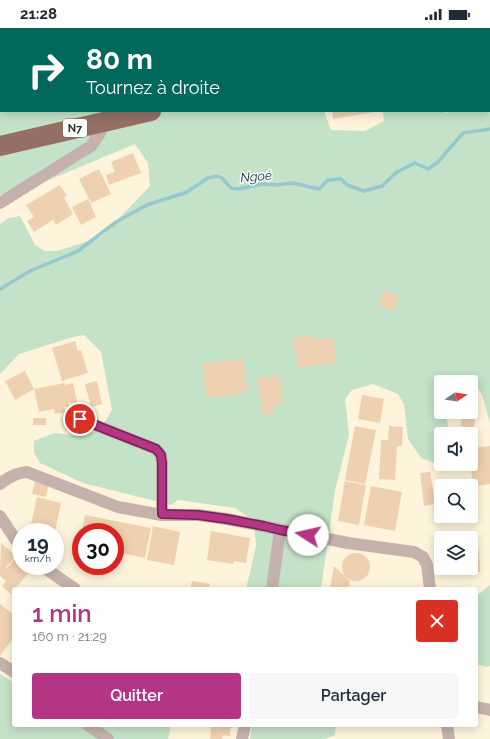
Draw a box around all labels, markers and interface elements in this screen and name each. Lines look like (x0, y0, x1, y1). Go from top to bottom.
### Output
text: 21:28 (20, 5, 57, 23)
text: 80 m (86, 43, 153, 76)
icon: right (20, 44, 72, 96)
text: Tournez à droite (86, 77, 220, 98)
road number: N7 (63, 119, 87, 137)
water label: Ngoé (240, 168, 272, 185)
north arrow (434, 375, 478, 419)
map controls (434, 375, 478, 575)
pin (63, 402, 97, 436)
icon: arrive (69, 408, 91, 430)
button: sound (434, 427, 478, 471)
button: search (434, 479, 478, 523)
position arrow (287, 514, 329, 556)
speed limit sign: 30 (72, 523, 124, 575)
button: layers (434, 531, 478, 575)
text: 19 (27, 532, 49, 556)
text: km/h (25, 553, 51, 564)
text: 1 min (32, 599, 92, 628)
button: close (416, 600, 458, 642)
text: 160 m · 21:29 (32, 629, 107, 644)
button: Quitter (32, 673, 241, 719)
button: Partager (249, 673, 458, 719)

